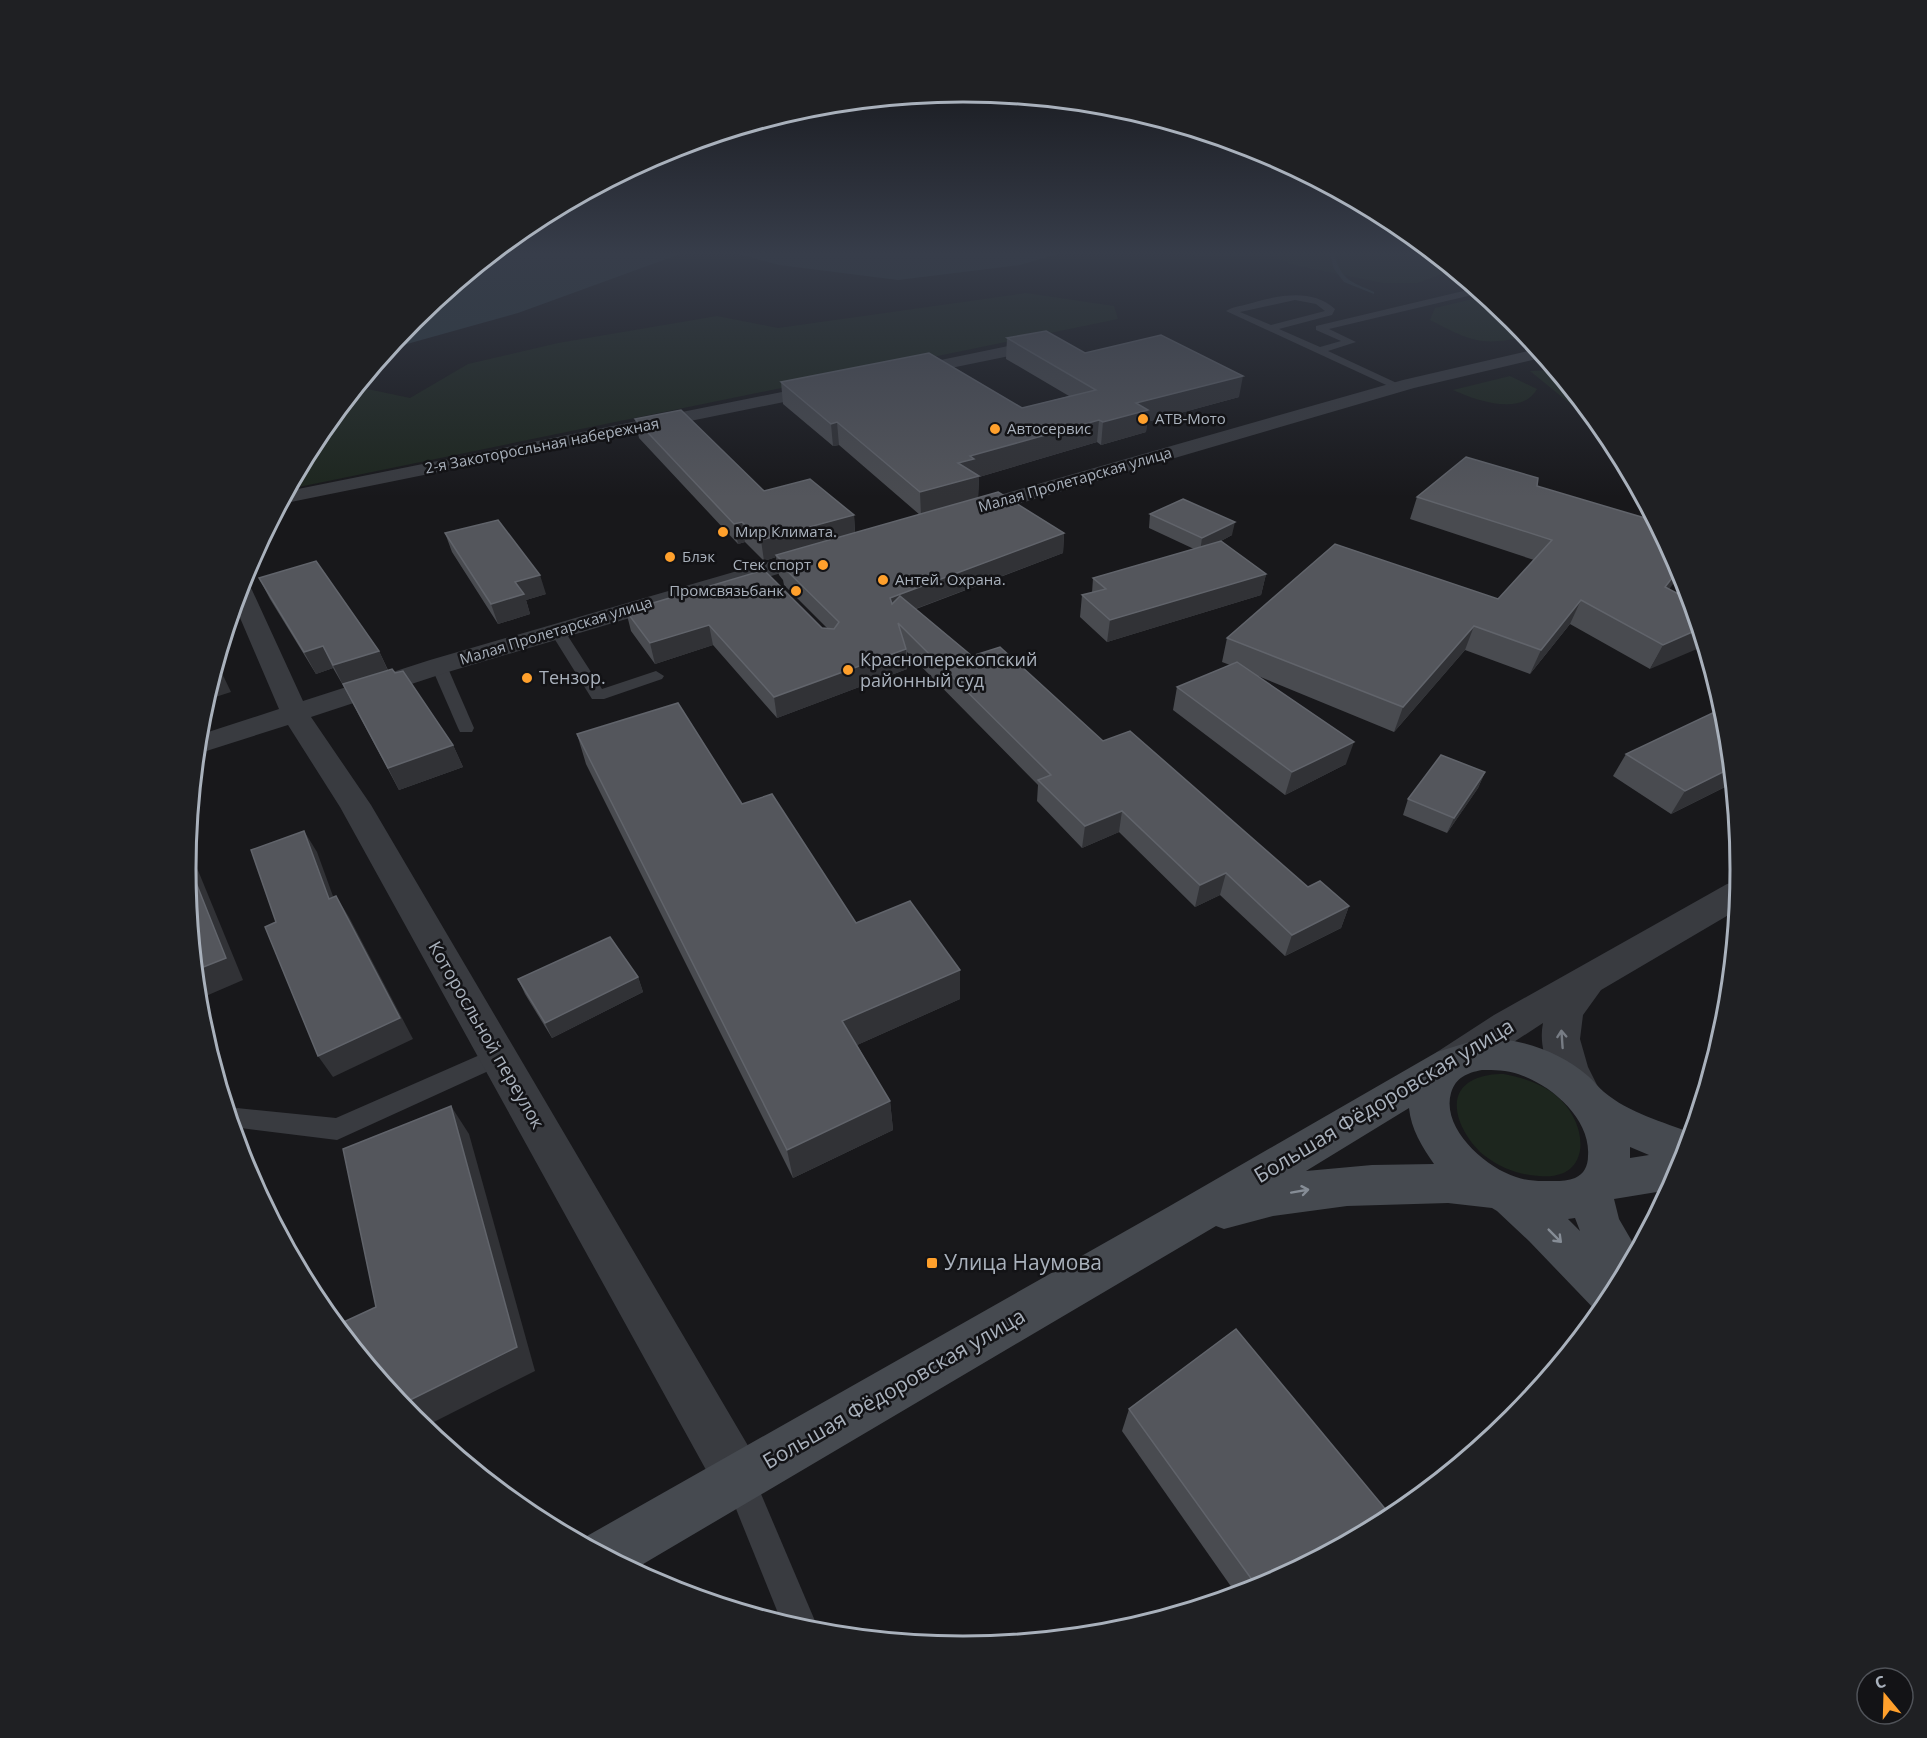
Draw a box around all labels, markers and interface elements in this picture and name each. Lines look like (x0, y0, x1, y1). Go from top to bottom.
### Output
place label: АТВ-Мото (1155, 408, 1226, 428)
street label: 2-я Закоторосльная набережная (423, 412, 661, 478)
marker: АТВ-Мото (1136, 412, 1150, 426)
place label: Автосервис (1007, 418, 1091, 438)
marker: Автосервис (988, 422, 1002, 436)
street label: Малая Пролетарская улица (976, 442, 1174, 516)
place label: Мир Климата. (735, 521, 837, 541)
marker: Мир Климата. (716, 525, 730, 539)
place label: Блэк (682, 546, 715, 566)
marker: Блэк (663, 550, 677, 564)
place label: Стек спорт (733, 554, 811, 574)
marker: Стек спорт (816, 558, 830, 572)
place label: Антей. Охрана. (895, 569, 1006, 589)
marker: Антей. Охрана. (876, 573, 890, 587)
place label: Промсвязьбанк (669, 580, 784, 600)
marker: Промсвязьбанк (789, 584, 803, 598)
street label: Малая Пролетарская улица (457, 591, 654, 669)
place label: Красноперекопский районный суд (860, 647, 1037, 692)
marker: Красноперекопский районный суд (841, 663, 855, 677)
place label: Тензор. (539, 665, 606, 689)
marker: Тензор. (520, 671, 534, 685)
street label: Которосльной переулок (423, 936, 551, 1133)
street label: Большая Фёдоровская улица (1248, 1011, 1519, 1189)
one-way arrow (1557, 1029, 1568, 1049)
one-way arrow (1290, 1186, 1309, 1197)
one-way arrow (1547, 1228, 1562, 1243)
place label: Улица Наумова (944, 1248, 1102, 1276)
marker: Улица Наумова (925, 1256, 939, 1270)
street label: Большая Фёдоровская улица (757, 1301, 1030, 1475)
north arrow (1855, 1666, 1915, 1726)
text: С (1872, 1670, 1889, 1694)

